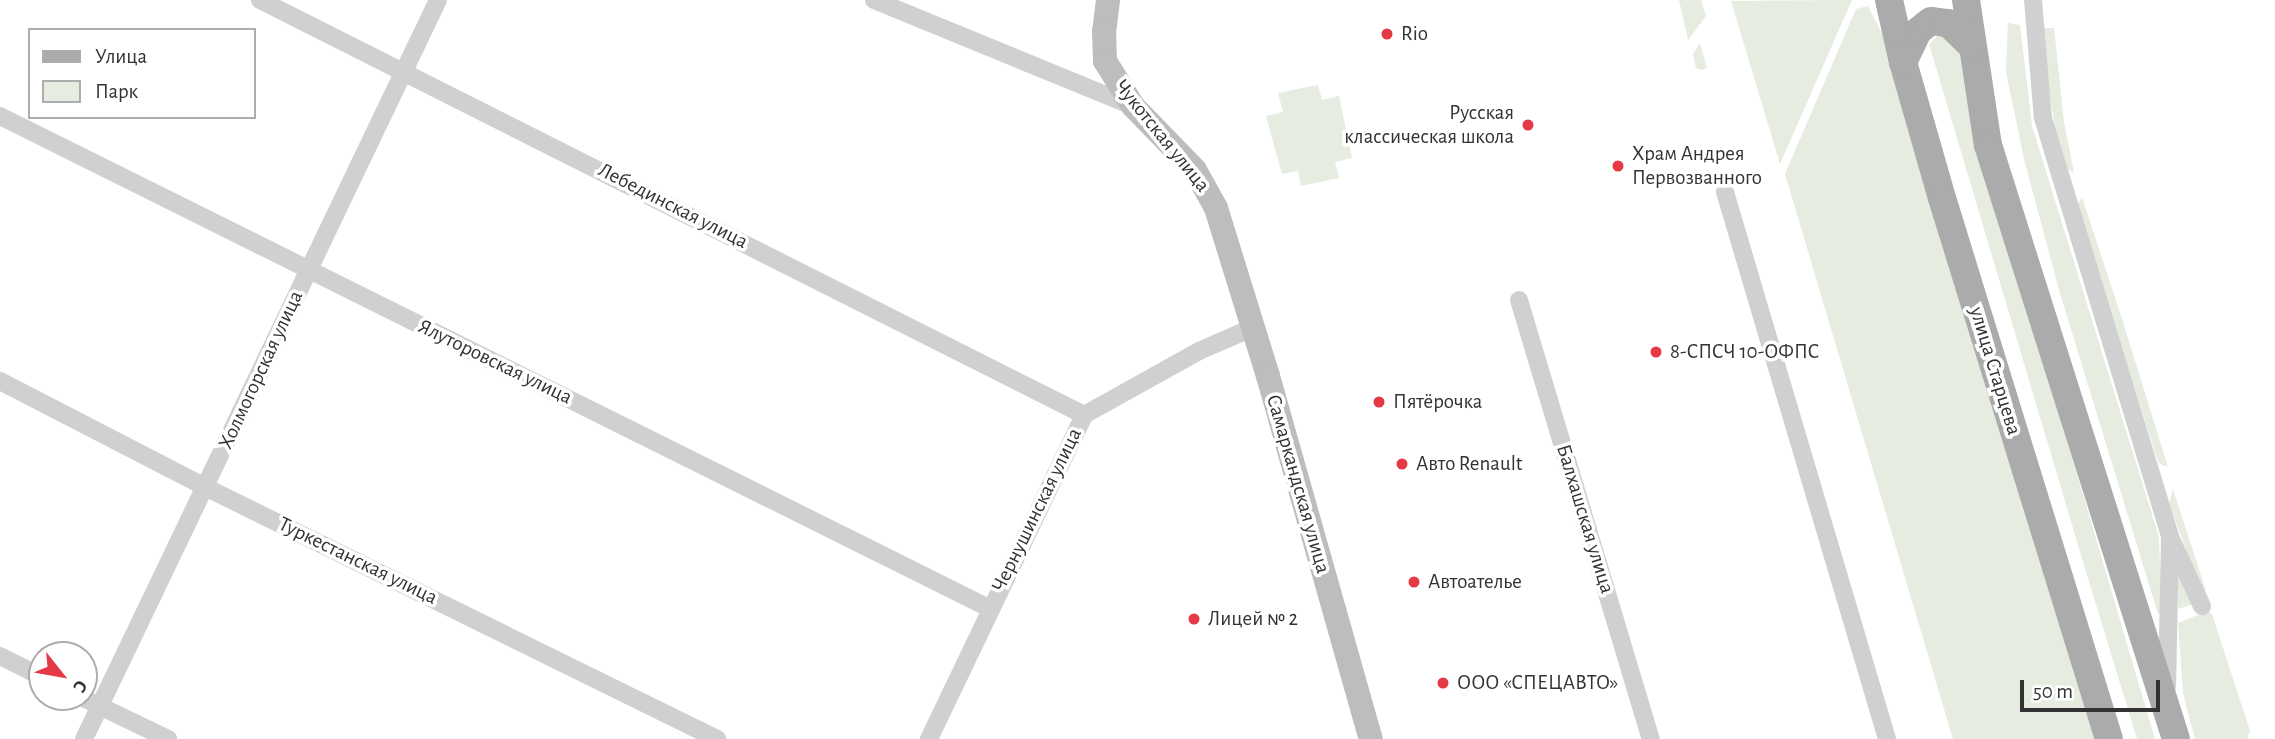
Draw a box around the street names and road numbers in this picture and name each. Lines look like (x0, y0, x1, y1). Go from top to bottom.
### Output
street label: Чукотская улица (1109, 75, 1215, 197)
street label: Лебединская улица (594, 157, 752, 255)
street label: Холмогорская улица (213, 287, 309, 453)
street label: улица Старцева (1964, 304, 2026, 438)
street label: Ялуторовская улица (414, 314, 576, 410)
street label: Самаркандская улица (1260, 392, 1336, 576)
street label: Чернушинская улица (986, 424, 1088, 596)
street label: Балхашская улица (1550, 441, 1620, 597)
street label: Туркестанская улица (274, 512, 442, 610)

